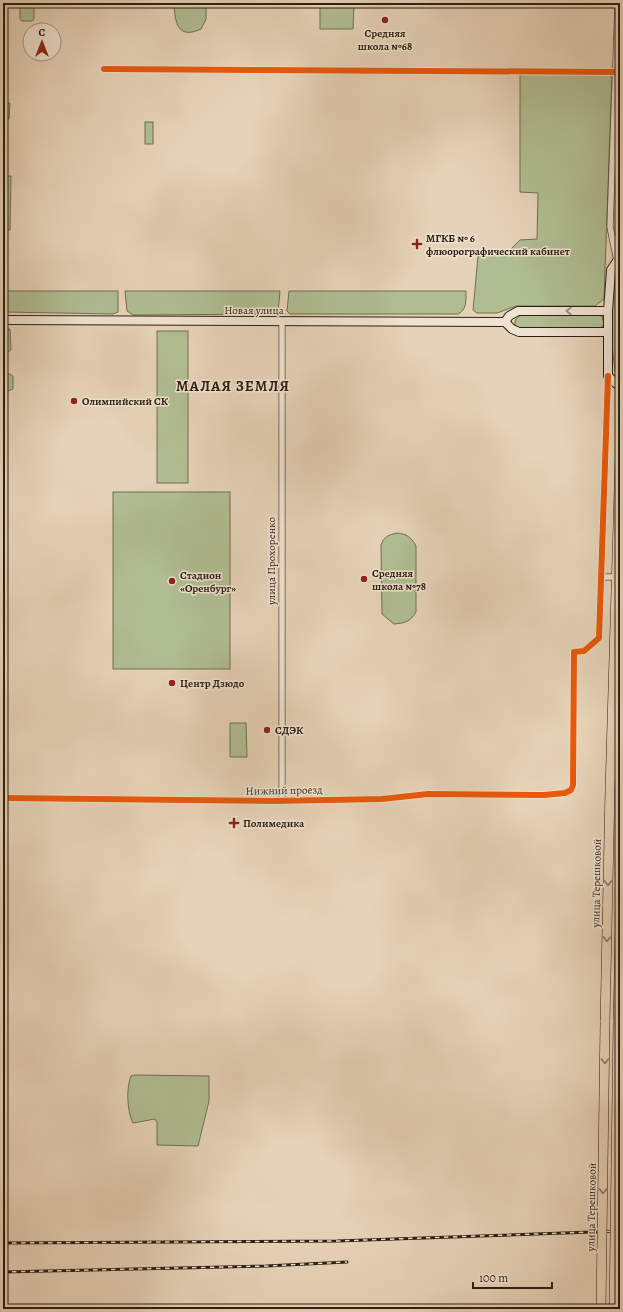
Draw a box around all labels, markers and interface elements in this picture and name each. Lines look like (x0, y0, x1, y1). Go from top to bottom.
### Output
marker: Средняя школа №68 (380, 15, 390, 25)
north arrow (22, 22, 62, 62)
text: С (39, 25, 46, 40)
place label: Средняя школа №68 (358, 26, 412, 54)
place label: МГКБ № 6 флюорографический кабинет (426, 231, 570, 259)
marker: МГКБ № 6 флюорографический кабинет (411, 238, 423, 250)
street label: Новая улица (224, 303, 285, 318)
one-way arrow (566, 307, 572, 315)
district label: МАЛАЯ ЗЕМЛЯ (176, 376, 290, 396)
place label: Олимпийский СК (82, 394, 169, 409)
marker: Олимпийский СК (69, 396, 79, 406)
street label: улица Прохоренко (264, 516, 279, 606)
place label: Средняя школа №78 (372, 566, 426, 594)
place label: Стадион «Оренбург» (180, 568, 236, 596)
marker: Средняя школа №78 (359, 574, 369, 584)
marker: Стадион «Оренбург» (167, 576, 177, 586)
place label: Центр Дзюдо (180, 676, 245, 691)
marker: Центр Дзюдо (167, 678, 177, 688)
place label: СДЭК (275, 723, 304, 738)
marker: СДЭК (262, 725, 272, 735)
street label: Нижний проезд (245, 782, 323, 799)
place label: Полимедика (243, 816, 305, 831)
marker: Полимедика (228, 817, 240, 829)
street label: улица Терешковой (588, 839, 605, 928)
one-way arrow (603, 880, 612, 886)
one-way arrow (603, 936, 611, 942)
one-way arrow (601, 1058, 609, 1064)
street label: улица Терешковой (583, 1163, 600, 1252)
one-way arrow (599, 1188, 607, 1194)
scale bar (473, 1264, 552, 1290)
text: 100 m (479, 1270, 508, 1286)

